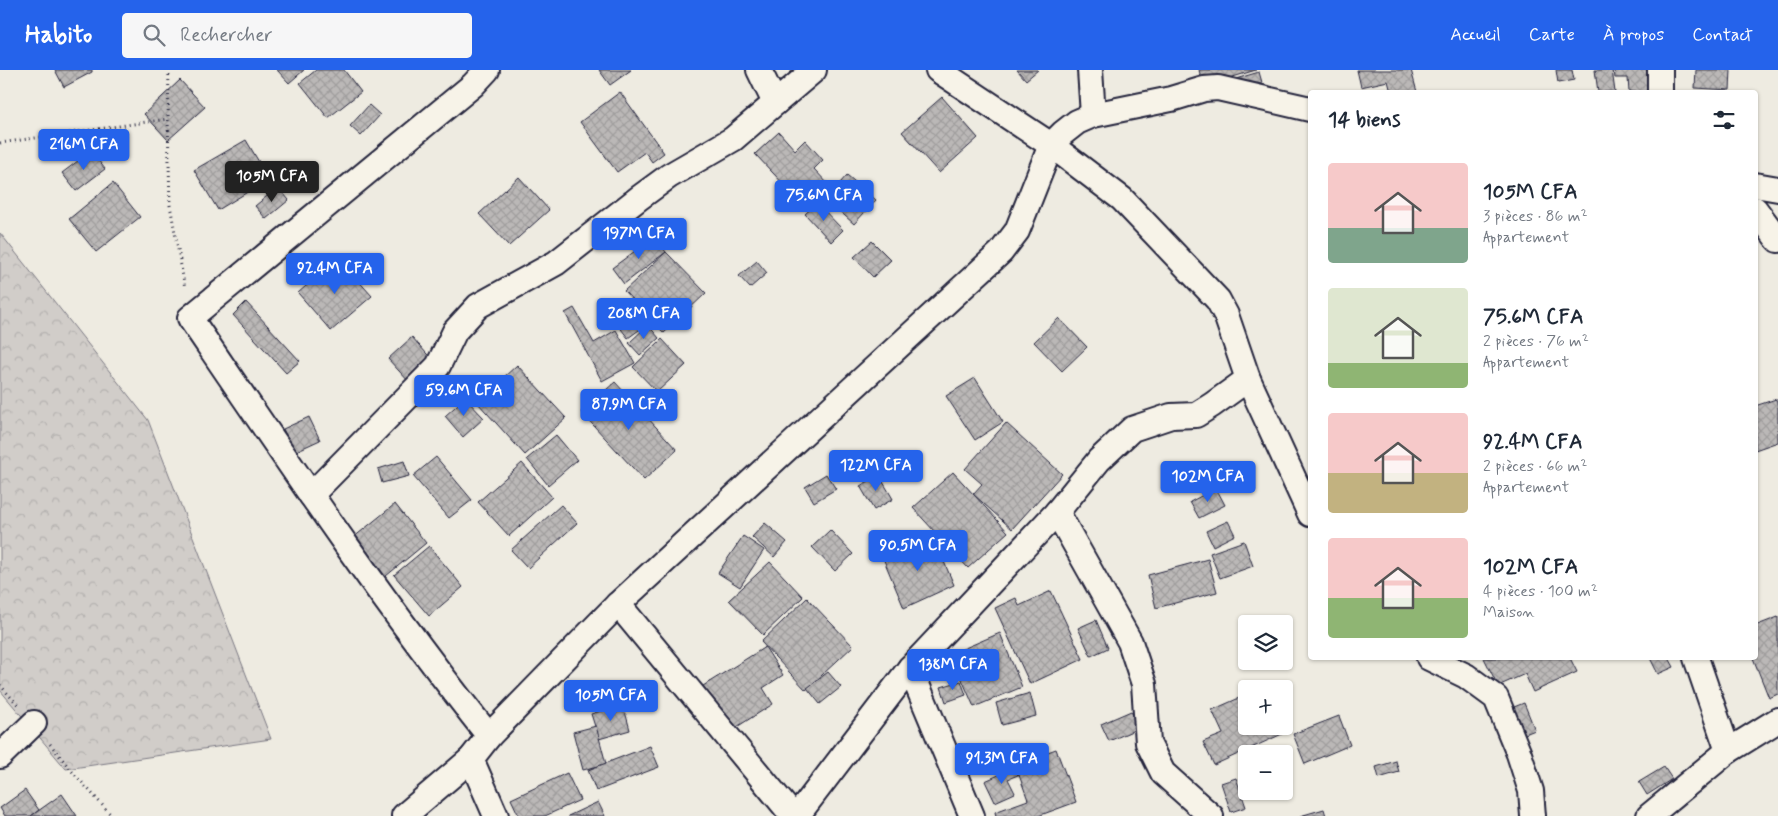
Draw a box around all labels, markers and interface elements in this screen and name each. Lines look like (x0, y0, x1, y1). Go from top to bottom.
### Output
search box (122, 13, 472, 58)
text: Habito (25, 20, 92, 51)
icon: search (140, 21, 168, 49)
text: Rechercher (180, 23, 273, 48)
text: Accueil (1450, 23, 1501, 47)
text: Carte (1529, 23, 1575, 47)
text: À propos (1603, 23, 1664, 47)
text: Contact (1692, 23, 1753, 47)
text: 14 biens (1328, 106, 1400, 134)
icon: filters (1710, 106, 1738, 134)
pin: 216M CFA (32, 128, 136, 171)
text: 216M CFA (49, 134, 119, 155)
pin: 105M CFA (220, 160, 324, 203)
text: 105M CFA (236, 166, 308, 187)
text: 105M CFA (1483, 178, 1578, 206)
pin: 75.6M CFA (767, 180, 881, 222)
icon: home (1368, 183, 1428, 243)
text: 75.6M CFA (786, 185, 862, 206)
text: 3 pièces · 86 m² (1483, 206, 1588, 227)
pin: 197M CFA (587, 218, 691, 260)
text: 197M CFA (603, 223, 675, 244)
text: Appartement (1483, 227, 1569, 248)
pin: 92.4M CFA (278, 252, 392, 295)
text: 92.4M CFA (297, 258, 373, 279)
pin: 208M CFA (592, 298, 696, 340)
text: 208M CFA (608, 303, 680, 324)
text: 75.6M CFA (1483, 303, 1584, 331)
icon: home (1368, 308, 1428, 368)
text: 2 pièces · 76 m² (1483, 331, 1589, 352)
text: Appartement (1483, 352, 1569, 373)
pin: 59.6M CFA (407, 374, 521, 417)
text: 59.6M CFA (425, 380, 503, 401)
pin: 87.9M CFA (572, 388, 686, 431)
text: 87.9M CFA (591, 394, 667, 415)
text: 92.4M CFA (1483, 428, 1583, 456)
icon: home (1368, 433, 1428, 493)
pin: 122M CFA (824, 450, 928, 492)
text: 122M CFA (840, 455, 912, 476)
text: 2 pièces · 66 m² (1483, 456, 1587, 477)
pin: 102M CFA (1156, 460, 1260, 503)
text: 102M CFA (1172, 466, 1244, 487)
text: Appartement (1483, 477, 1569, 498)
pin: 90.5M CFA (861, 530, 975, 572)
text: 90.5M CFA (880, 535, 956, 556)
text: 102M CFA (1483, 553, 1579, 581)
icon: home (1368, 558, 1428, 618)
text: 4 pièces · 100 m² (1483, 581, 1598, 602)
text: Maison (1483, 602, 1535, 623)
map controls (1238, 615, 1293, 800)
button: layers (1238, 615, 1293, 670)
pin: 138M CFA (901, 648, 1005, 691)
text: 138M CFA (918, 654, 988, 675)
pin: 105M CFA (559, 680, 663, 722)
button: + (1238, 680, 1293, 735)
text: 105M CFA (575, 685, 647, 706)
pin: 91.3M CFA (945, 742, 1059, 785)
button: − (1238, 745, 1293, 800)
text: 91.3M CFA (966, 748, 1038, 769)

